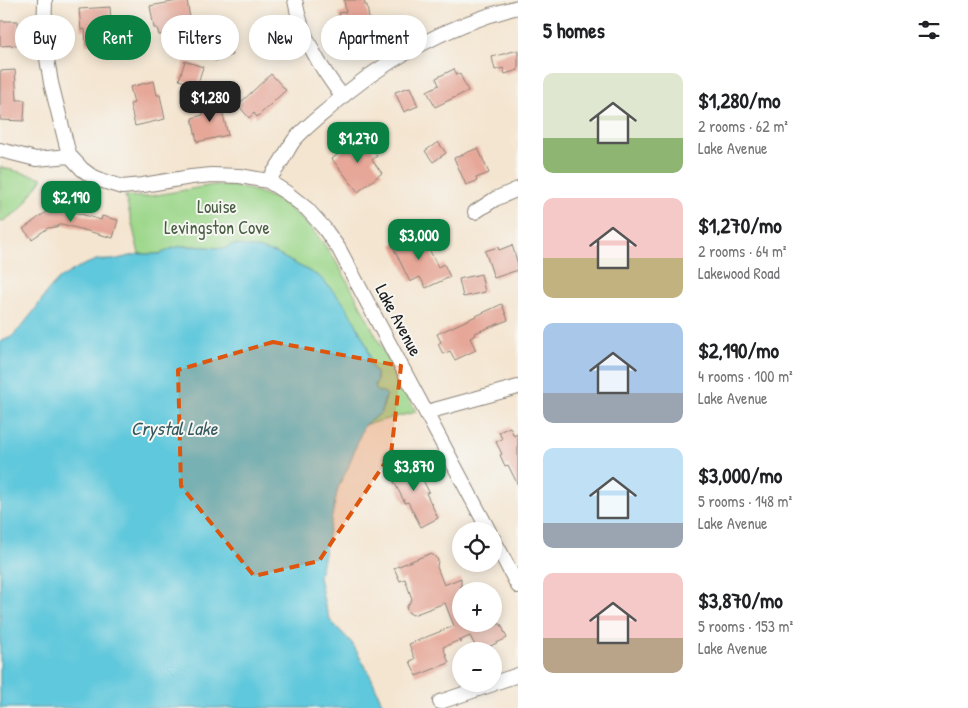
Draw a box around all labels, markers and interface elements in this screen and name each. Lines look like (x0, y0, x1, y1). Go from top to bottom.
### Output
chip: Buy (15, 15, 75, 60)
chip: Rent (85, 15, 151, 60)
chip: Filters (161, 15, 239, 60)
chip: New (249, 15, 311, 60)
chip: Apartment (321, 15, 427, 60)
text: 5 homes (543, 16, 605, 45)
icon: filters (915, 16, 943, 44)
pin: $1,280 (169, 80, 251, 123)
text: $1,280 (191, 86, 229, 108)
text: $1,280/mo (698, 86, 780, 115)
icon: home (583, 93, 643, 153)
text: 2 rooms · 62 m² (698, 115, 788, 137)
pin: $1,270 (317, 121, 399, 164)
text: $1,270 (338, 127, 378, 149)
text: Lake Avenue (698, 137, 768, 159)
pin: $2,190 (30, 180, 112, 223)
text: $2,190 (52, 186, 90, 208)
park label: Louise Levingston Cove (164, 194, 270, 240)
text: $1,270/mo (698, 211, 782, 240)
pin: $3,000 (378, 218, 460, 261)
icon: home (583, 218, 643, 278)
text: $3,000 (399, 224, 439, 246)
text: 2 rooms · 64 m² (698, 240, 786, 262)
text: Lakewood Road (698, 262, 780, 284)
street label: Lake Avenue (370, 280, 428, 360)
text: $2,190/mo (698, 336, 779, 365)
icon: home (583, 343, 643, 403)
text: 4 rooms · 100 m² (698, 365, 793, 387)
text: Lake Avenue (698, 387, 768, 409)
water label: Crystal Lake (131, 415, 219, 441)
pin: $3,870 (373, 450, 455, 492)
text: $3,870 (394, 455, 434, 477)
text: $3,000/mo (698, 461, 782, 490)
icon: home (583, 468, 643, 528)
text: 5 rooms · 148 m² (698, 490, 792, 512)
text: Lake Avenue (698, 512, 768, 534)
map controls (452, 522, 502, 692)
button: locate (452, 522, 502, 572)
button: + (452, 582, 502, 632)
text: $3,870/mo (698, 586, 783, 615)
icon: home (583, 593, 643, 653)
text: 5 rooms · 153 m² (698, 615, 793, 637)
text: Lake Avenue (698, 637, 768, 659)
button: − (452, 642, 502, 692)

